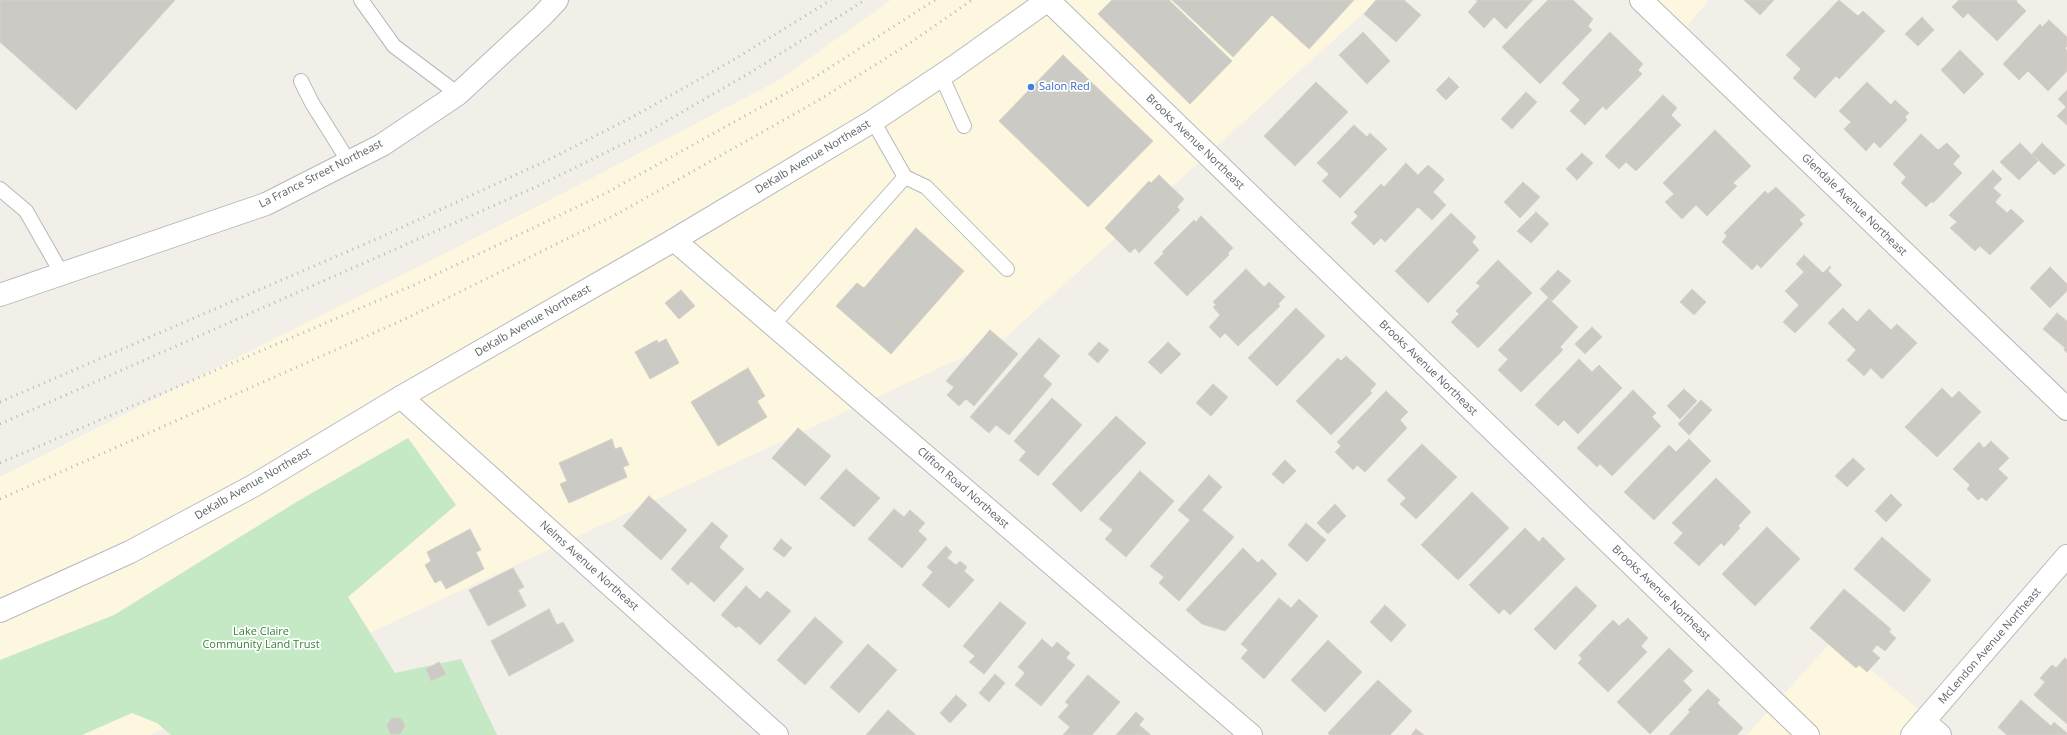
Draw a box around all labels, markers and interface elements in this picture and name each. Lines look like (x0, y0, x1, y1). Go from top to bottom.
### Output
place label: Salon Red (1039, 80, 1090, 94)
marker: Salon Red (1026, 82, 1036, 92)
street label: Brooks Avenue Northeast (1143, 92, 1247, 192)
street label: DeKalb Avenue Northeast (753, 117, 873, 197)
street label: La France Street Northeast (257, 137, 385, 211)
street label: Glendale Avenue Northeast (1799, 151, 1909, 259)
street label: DeKalb Avenue Northeast (473, 282, 593, 360)
street label: Brooks Avenue Northeast (1376, 318, 1480, 418)
street label: DeKalb Avenue Northeast (193, 445, 313, 523)
street label: Clifton Road Northeast (915, 445, 1011, 531)
street label: Nelms Avenue Northeast (537, 518, 641, 614)
street label: Brooks Avenue Northeast (1609, 543, 1713, 643)
street label: McLendon Avenue Northeast (1936, 585, 2044, 707)
park label: Lake Claire Community Land Trust (202, 625, 320, 651)

